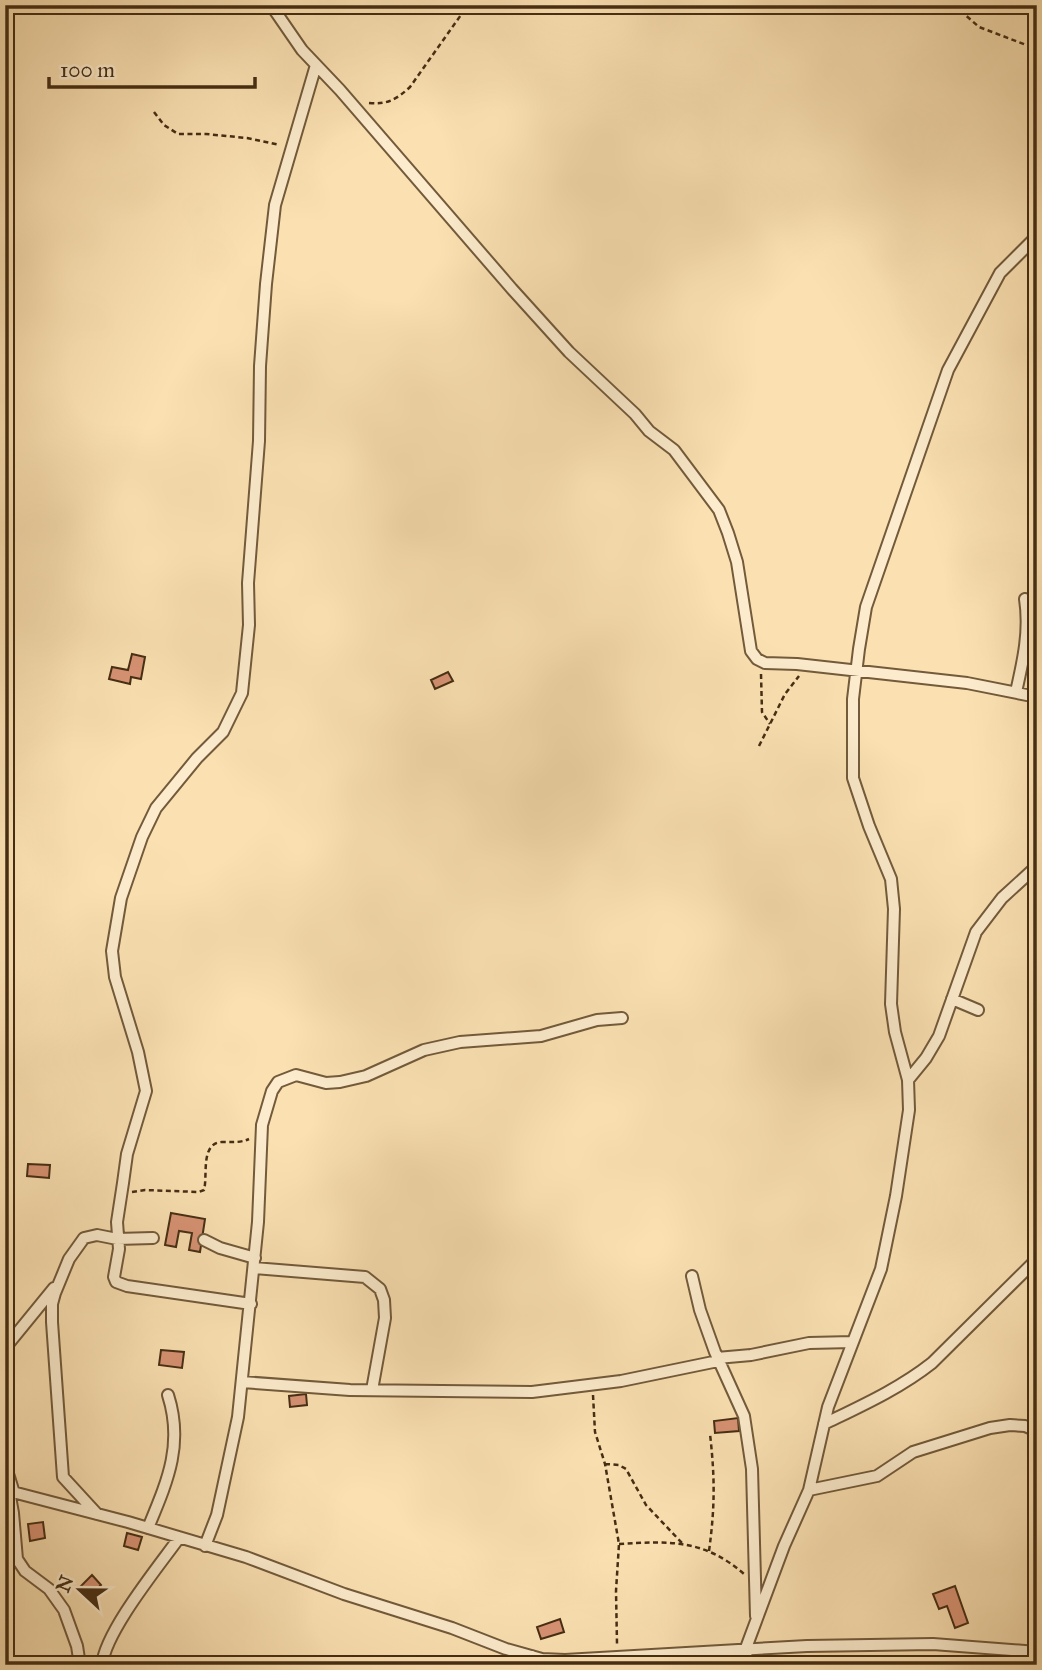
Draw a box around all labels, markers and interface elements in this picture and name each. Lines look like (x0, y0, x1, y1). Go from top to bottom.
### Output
scale bar (49, 46, 256, 90)
text: 100 m (60, 57, 115, 83)
north arrow (46, 1554, 116, 1624)
text: N (51, 1572, 78, 1596)

